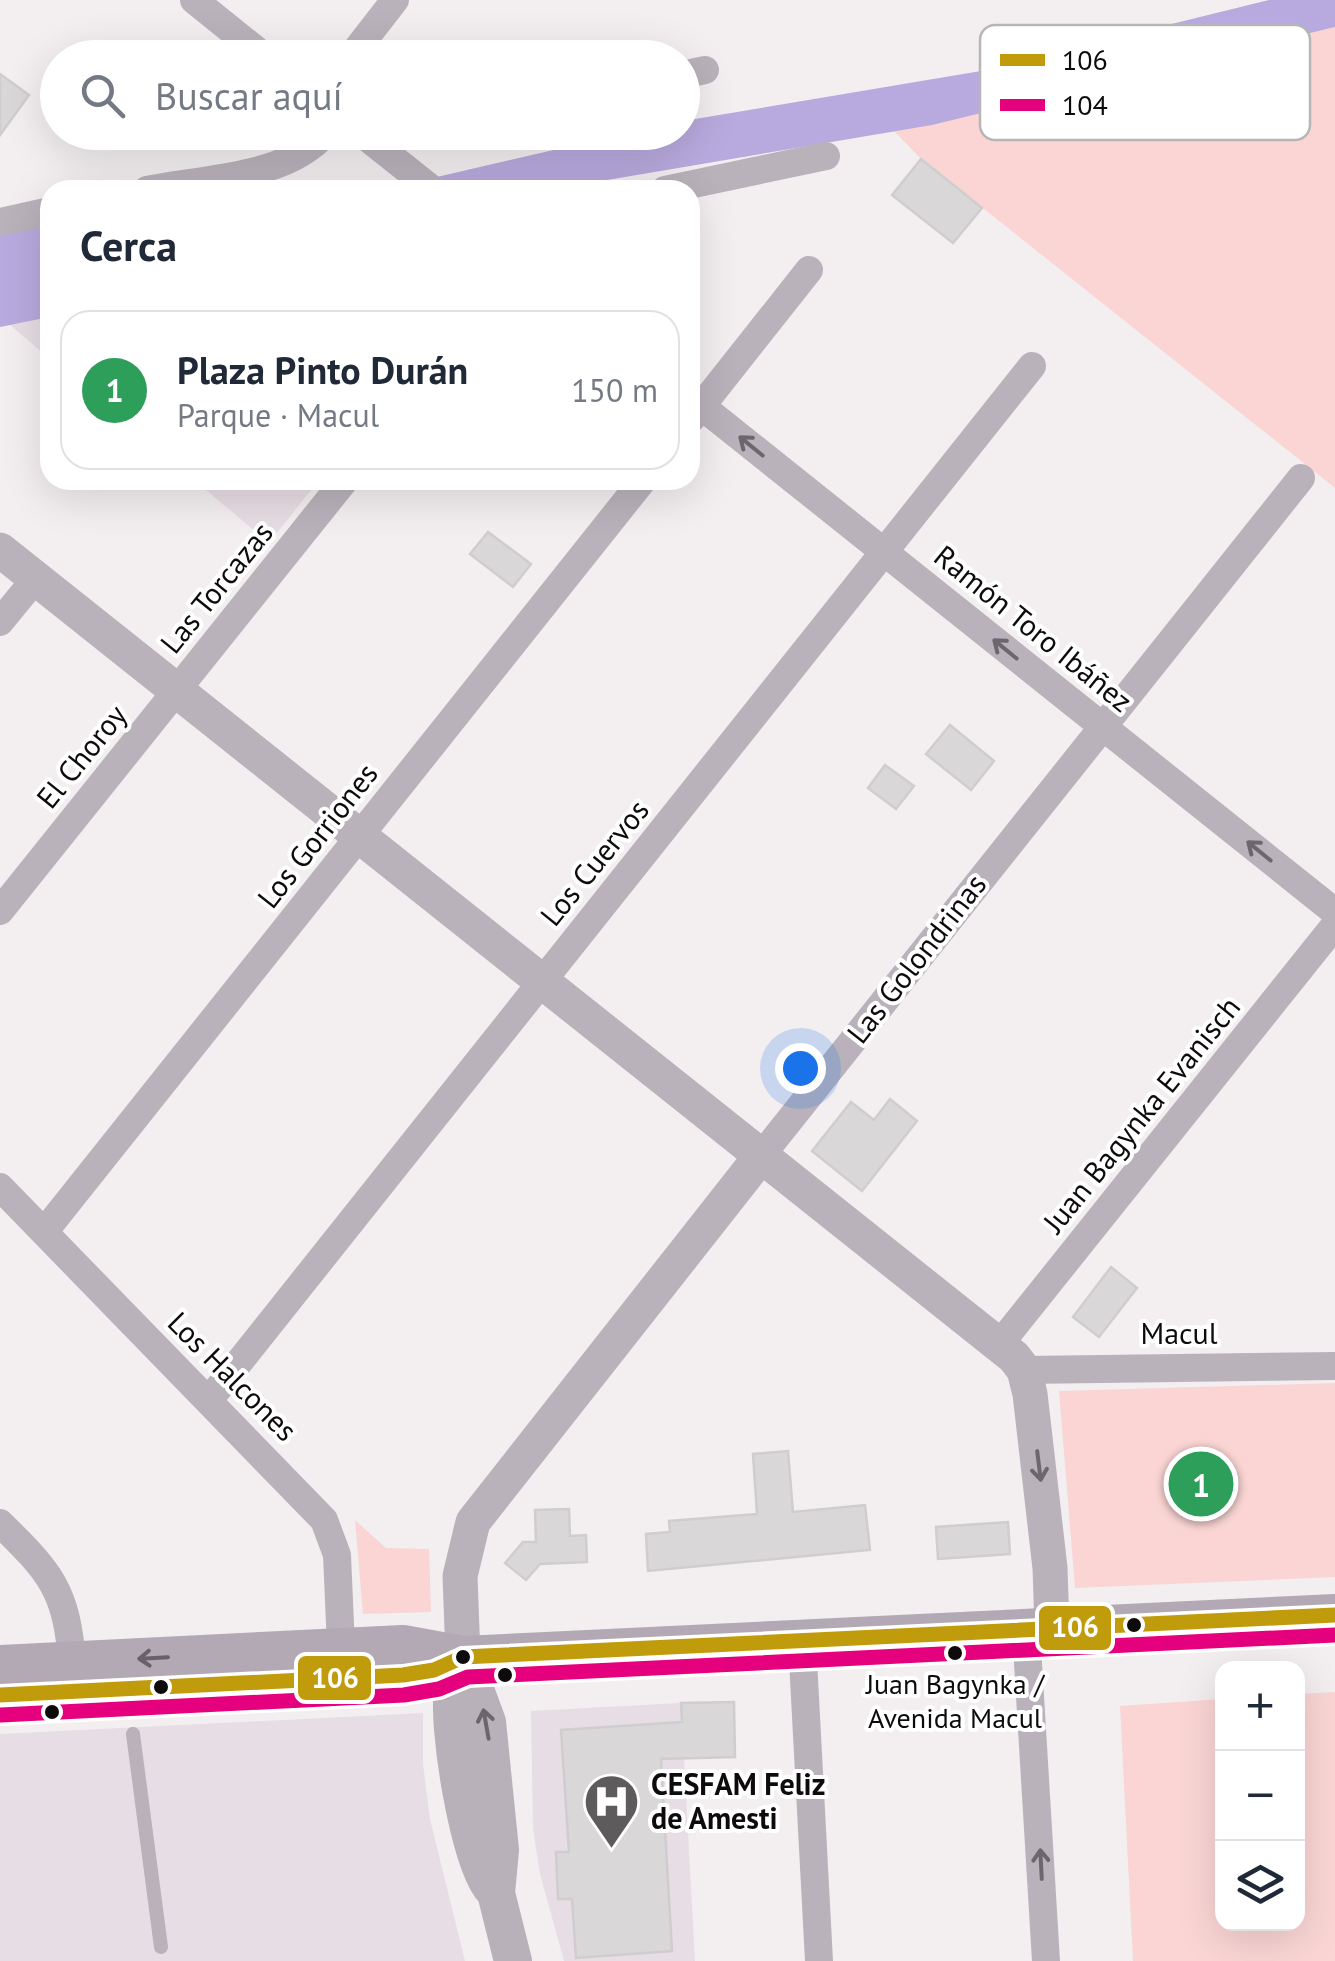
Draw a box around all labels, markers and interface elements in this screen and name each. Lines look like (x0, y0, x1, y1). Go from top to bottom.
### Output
legend (980, 25, 1310, 140)
search box (40, 40, 700, 150)
text: 106 (1062, 41, 1108, 78)
icon: search (75, 68, 130, 123)
text: Buscar aquí (155, 71, 343, 120)
text: 104 (1062, 86, 1108, 123)
text: Cerca (80, 218, 177, 273)
text: Plaza Pinto Durán (177, 345, 468, 394)
text: 1 (105, 369, 124, 411)
text: 150 m (571, 369, 658, 411)
text: Parque · Macul (177, 394, 379, 436)
one-way arrow (739, 435, 765, 457)
street label: Las Torcazas (151, 513, 281, 661)
street label: Ramón Toro Ibáñez (927, 536, 1141, 720)
one-way arrow (992, 638, 1019, 659)
street label: El Choroy (27, 696, 135, 816)
street label: Los Gorriones (248, 755, 386, 916)
street label: Los Cuervos (531, 791, 657, 933)
one-way arrow (1246, 841, 1272, 863)
street label: Las Golondrinas (838, 866, 994, 1051)
street label: Juan Bagynka Evanisch (1032, 988, 1248, 1242)
your location (775, 1043, 826, 1094)
street label: Los Halcones (160, 1303, 306, 1449)
street label: Macul (1140, 1313, 1218, 1352)
pin: 1 (1168, 1446, 1234, 1522)
one-way arrow (1030, 1450, 1049, 1482)
line badge: 106 (1037, 1604, 1113, 1652)
text: 106 (1051, 1608, 1099, 1645)
unlabelled marker (1124, 1615, 1144, 1635)
marker: Juan Bagynka / Avenida Macul (945, 1643, 965, 1663)
unlabelled marker (453, 1647, 473, 1667)
one-way arrow (137, 1649, 169, 1668)
line badge: 106 (296, 1654, 373, 1702)
text: 106 (311, 1659, 359, 1696)
map controls (1215, 1661, 1305, 1931)
button: + (1215, 1661, 1305, 1751)
unlabelled marker (495, 1665, 515, 1685)
place label: Juan Bagynka / Avenida Macul (865, 1665, 1045, 1736)
unlabelled marker (151, 1677, 171, 1697)
unlabelled marker (42, 1702, 62, 1722)
one-way arrow (476, 1709, 495, 1741)
button: − (1215, 1751, 1305, 1841)
place label: CESFAM Feliz de Amesti (651, 1764, 825, 1837)
hospital icon: CESFAM Feliz de Amesti (582, 1772, 642, 1851)
button: layers (1215, 1841, 1305, 1931)
one-way arrow (1031, 1848, 1050, 1880)

